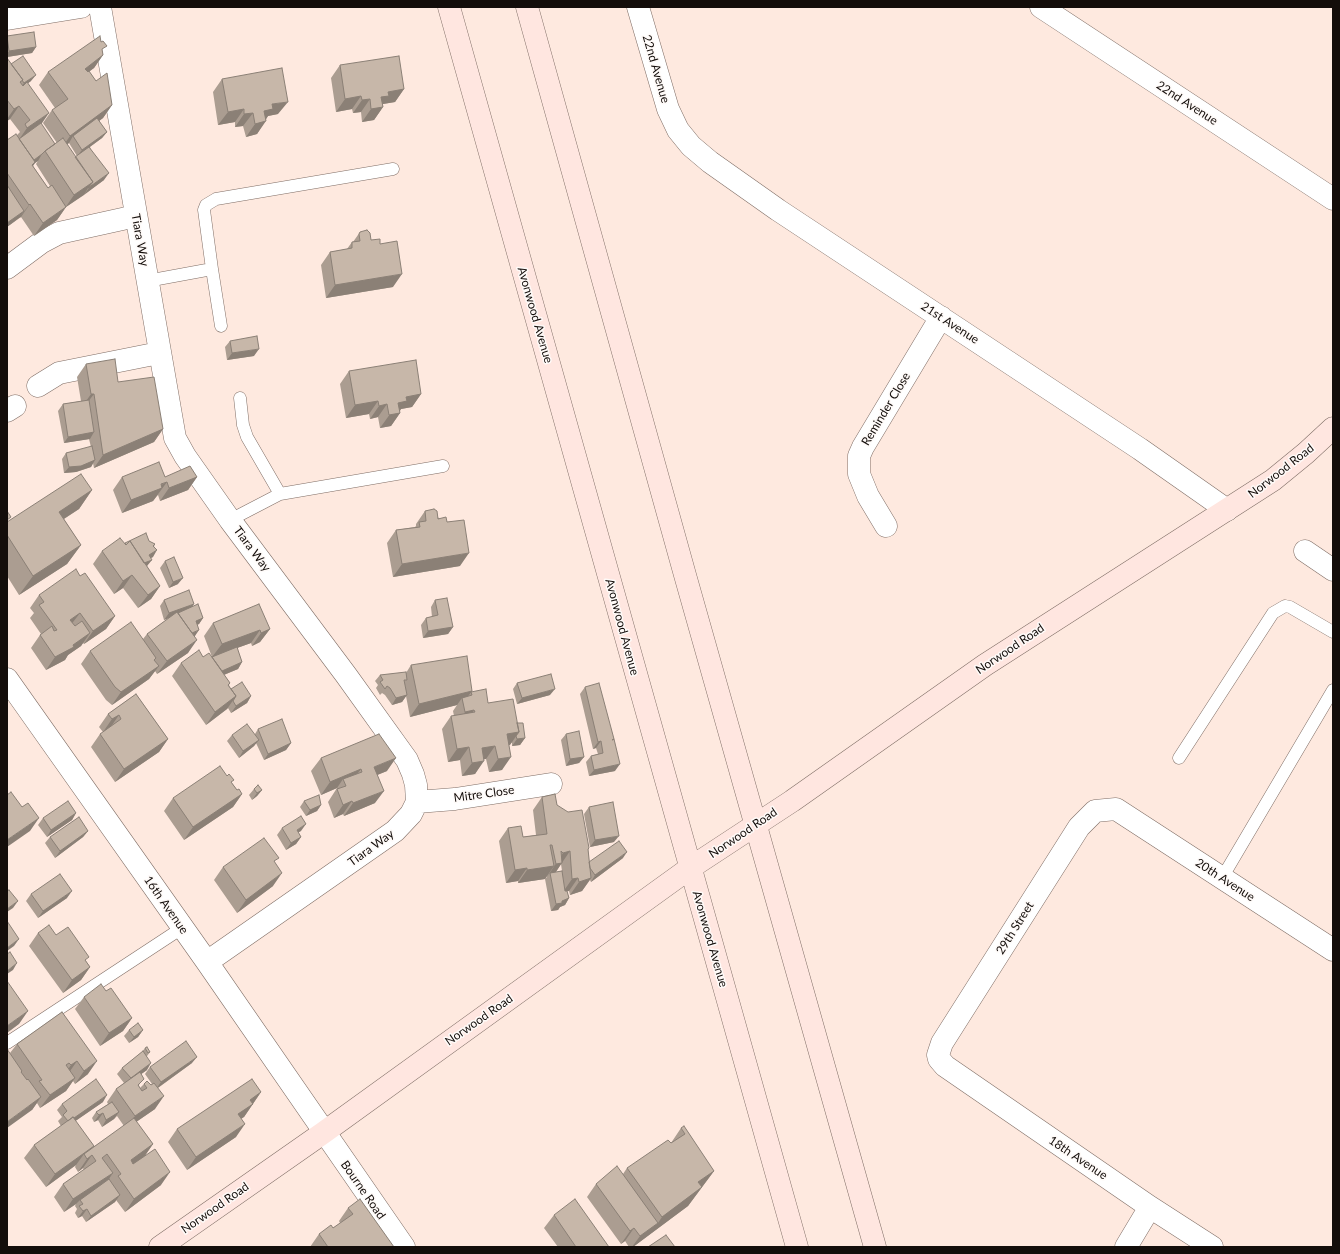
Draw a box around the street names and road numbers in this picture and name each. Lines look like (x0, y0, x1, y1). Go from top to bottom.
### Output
street label: 22nd Avenue (639, 33, 673, 105)
street label: 22nd Avenue (1154, 78, 1220, 128)
street label: Tiara Way (128, 213, 152, 267)
street label: Avonwood Avenue (514, 265, 556, 365)
street label: 21st Avenue (918, 299, 982, 347)
street label: Reminder Close (859, 370, 913, 448)
street label: Norwood Road (1245, 441, 1317, 501)
street label: Tiara Way (230, 524, 274, 574)
street label: Avonwood Avenue (602, 577, 642, 677)
street label: Norwood Road (973, 621, 1047, 677)
street label: Mitre Close (453, 783, 515, 805)
street label: Norwood Road (706, 805, 780, 861)
street label: Tiara Way (345, 827, 397, 869)
street label: 20th Avenue (1193, 856, 1257, 904)
street label: 16th Avenue (141, 873, 191, 937)
street label: Avonwood Avenue (689, 889, 731, 989)
street label: 29th Street (993, 899, 1037, 957)
street label: Norwood Road (442, 991, 516, 1049)
street label: 18th Avenue (1046, 1133, 1110, 1183)
street label: Bourne Road (338, 1158, 388, 1222)
street label: Norwood Road (178, 1179, 252, 1237)

